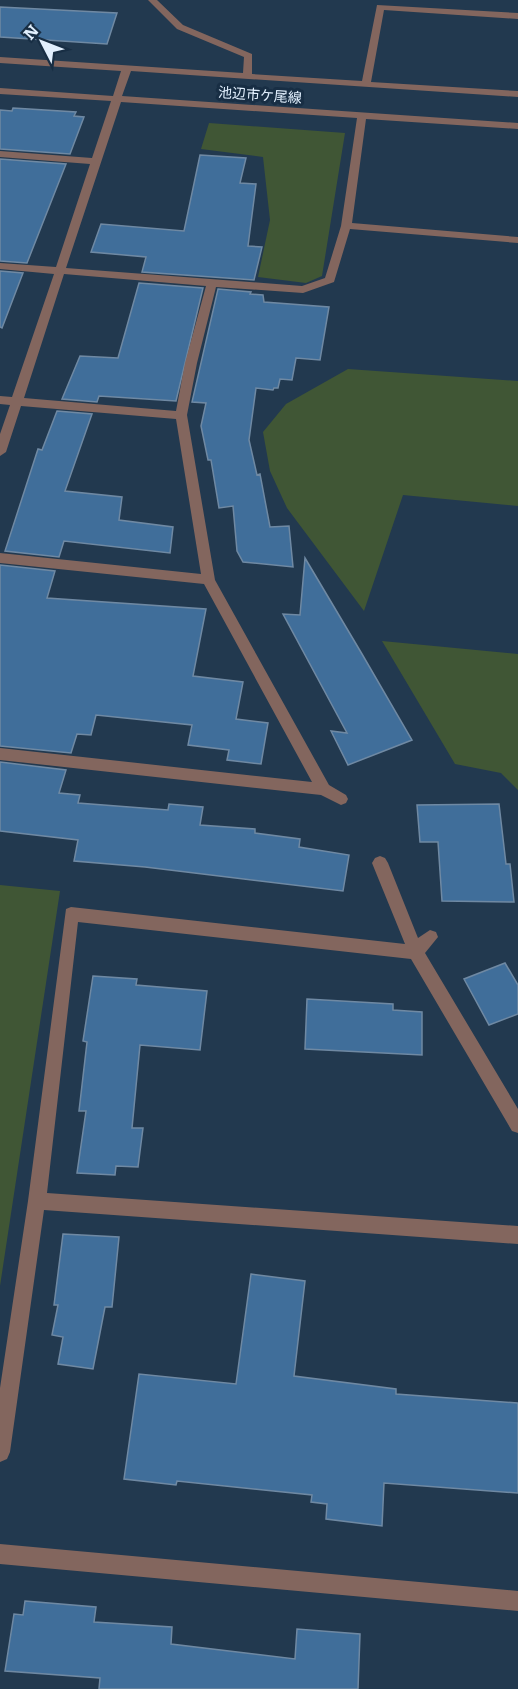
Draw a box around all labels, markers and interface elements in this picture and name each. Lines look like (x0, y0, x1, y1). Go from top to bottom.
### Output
north arrow (12, 12, 72, 72)
text: N (17, 18, 44, 44)
street label: 池辺市ケ尾線 (217, 81, 303, 107)

